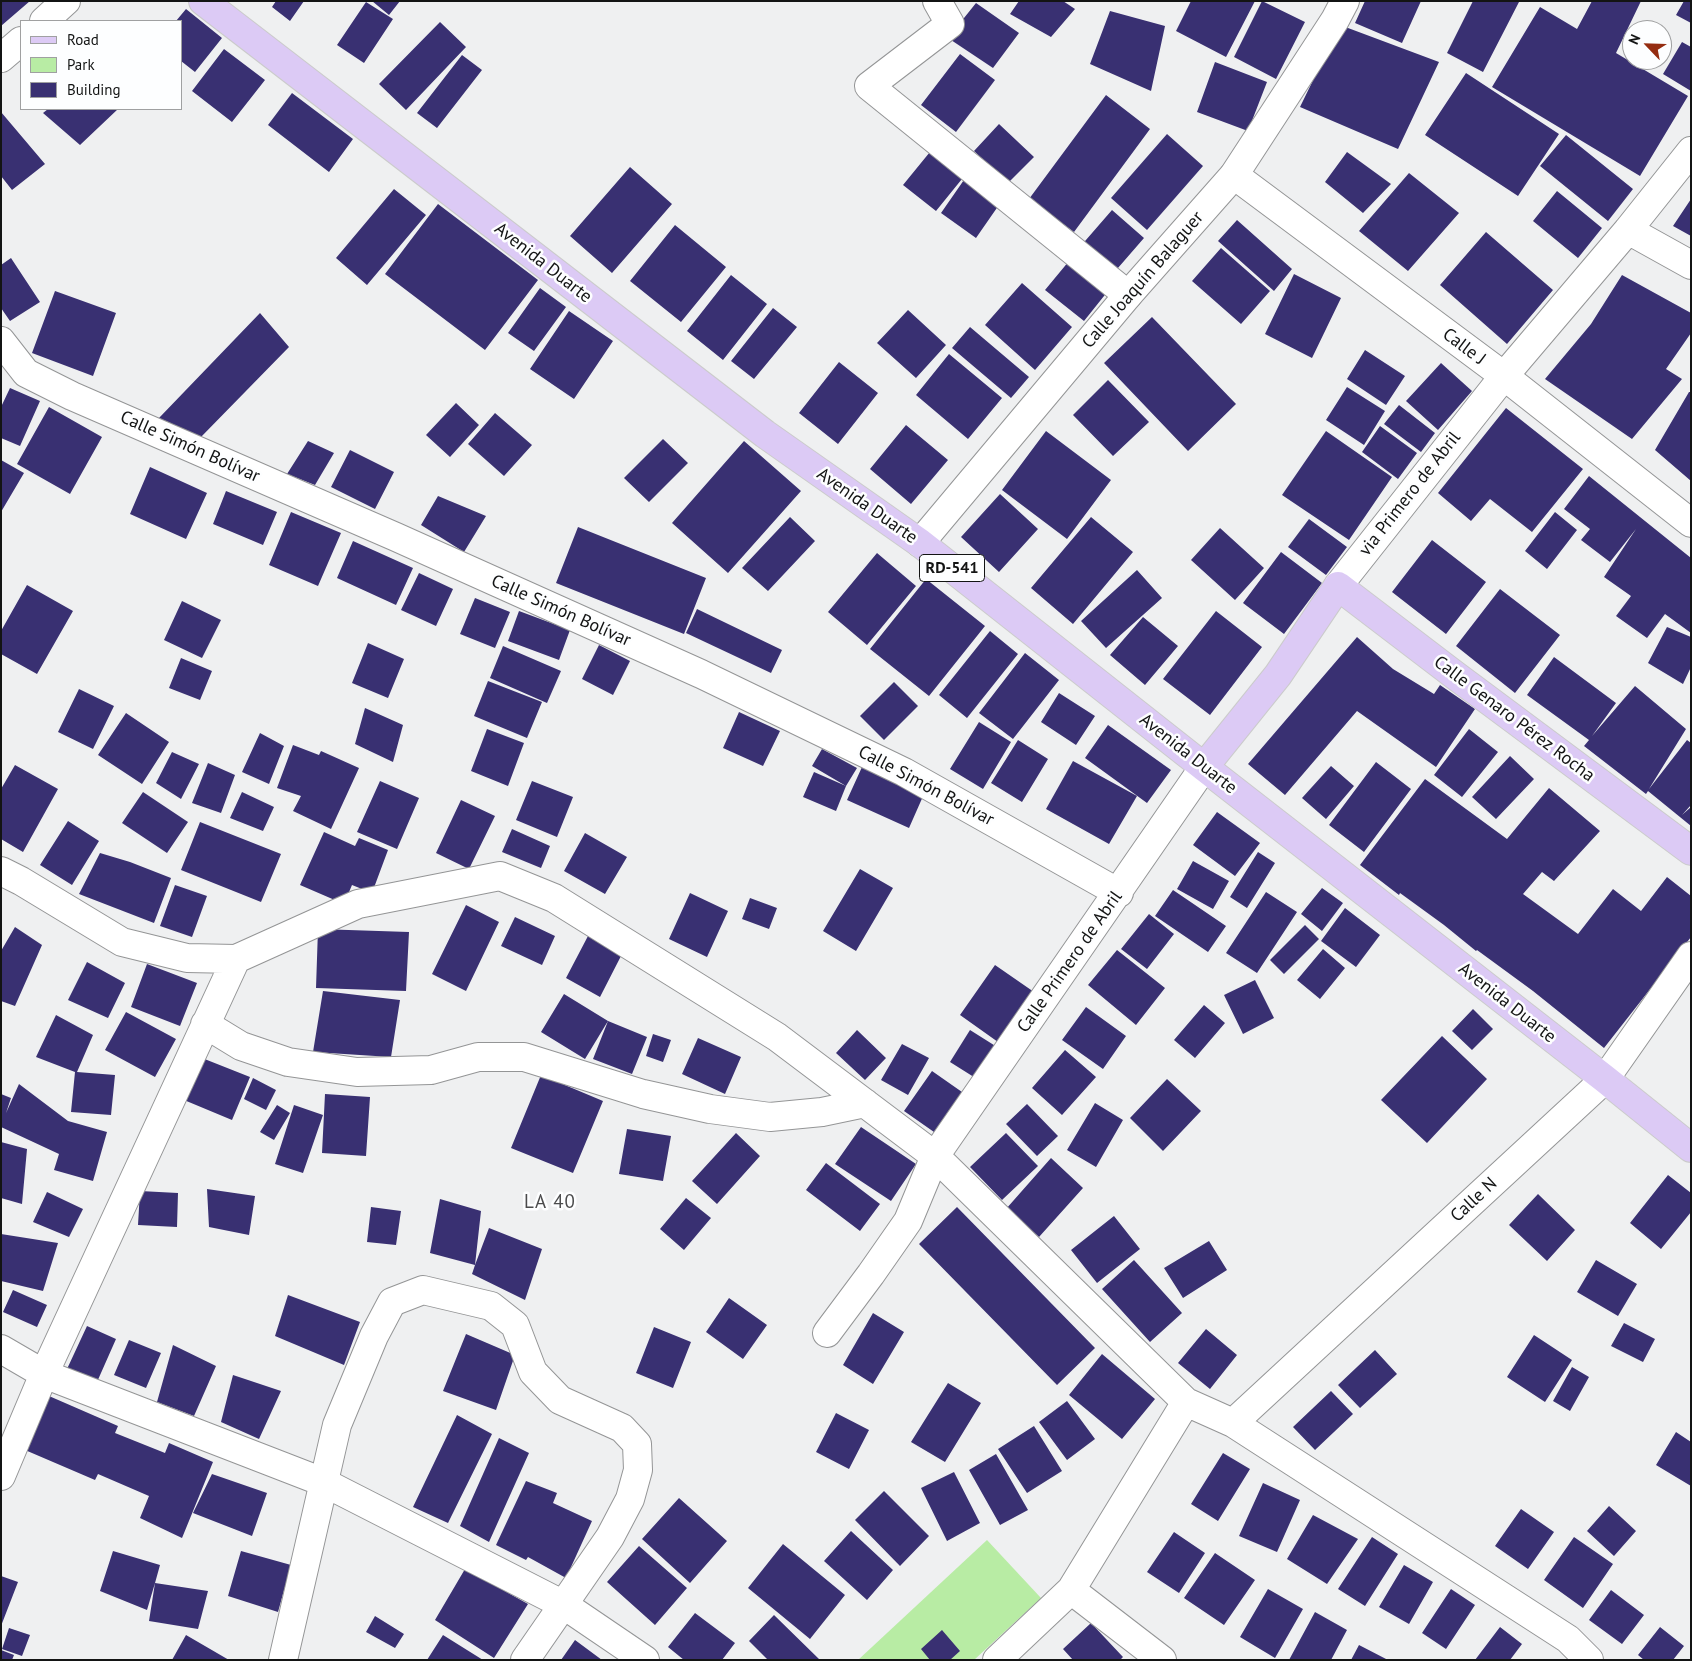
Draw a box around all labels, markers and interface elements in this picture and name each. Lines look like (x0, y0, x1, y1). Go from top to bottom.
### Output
legend (20, 20, 182, 110)
north arrow (1622, 20, 1672, 70)
text: Road (67, 30, 99, 49)
text: N (1624, 31, 1644, 47)
text: Park (67, 55, 95, 74)
text: Building (67, 80, 121, 99)
street label: Calle Joaquín Balaguer (1078, 207, 1208, 353)
street label: Avenida Duarte (490, 218, 596, 308)
street label: Calle J (1438, 324, 1490, 370)
street label: Calle Simón Bolívar (117, 407, 263, 487)
street label: via Primero de Abril (1355, 427, 1465, 561)
street label: Avenida Duarte (813, 463, 921, 549)
road number: RD-541 (920, 554, 984, 582)
street label: Calle Simón Bolívar (488, 571, 634, 651)
street label: Calle Genaro Pérez Rocha (1429, 651, 1599, 787)
street label: Avenida Duarte (1135, 709, 1241, 799)
street label: Calle Simón Bolívar (854, 741, 998, 831)
street label: Calle Primero de Abril (1013, 887, 1127, 1037)
street label: Avenida Duarte (1454, 958, 1560, 1048)
street label: Calle N (1446, 1173, 1502, 1227)
district label: LA 40 (523, 1192, 577, 1214)

